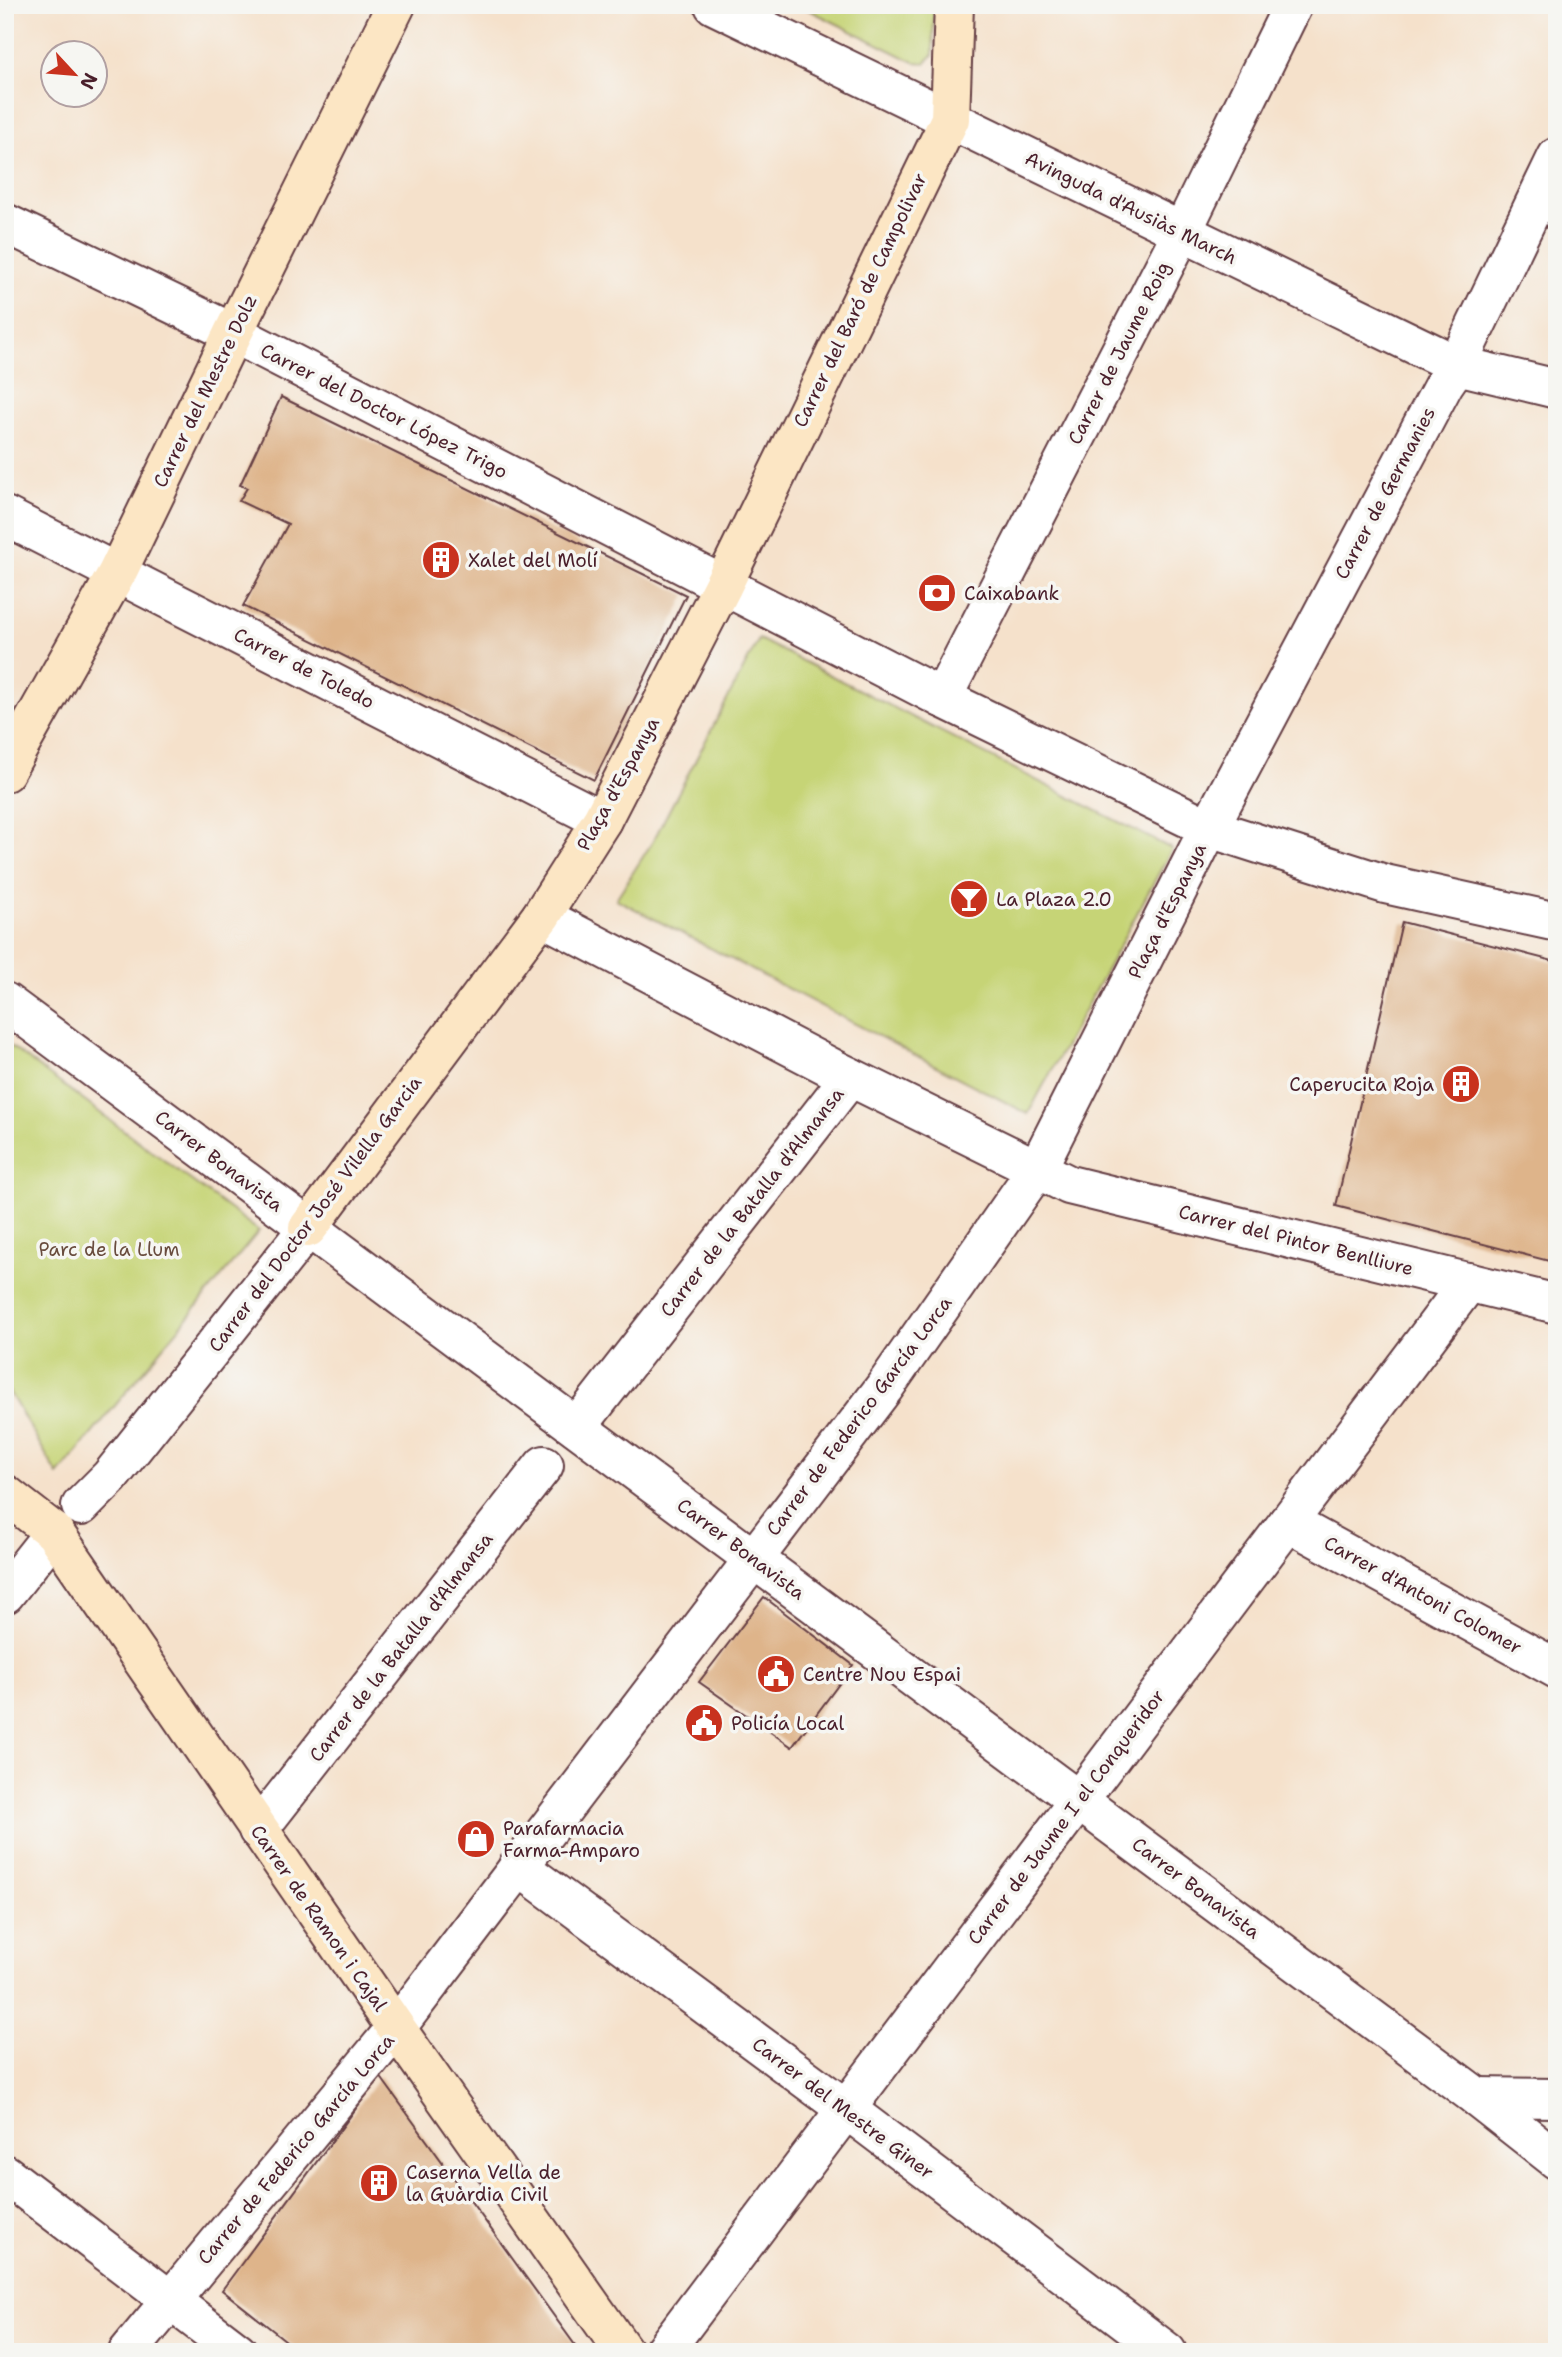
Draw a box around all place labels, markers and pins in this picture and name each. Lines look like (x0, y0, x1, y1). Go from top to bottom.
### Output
building icon: Xalet del Molí (420, 539, 462, 581)
place label: Xalet del Molí (468, 548, 598, 573)
bank icon: Caixabank (916, 572, 958, 614)
place label: Caixabank (964, 581, 1060, 606)
bar icon: La Plaza 2.0 (948, 878, 990, 920)
place label: La Plaza 2.0 (996, 887, 1112, 912)
building icon: Caperucita Roja (1440, 1063, 1482, 1105)
place label: Caperucita Roja (1289, 1072, 1434, 1097)
public building icon: Centre Nou Espai (755, 1653, 797, 1695)
place label: Centre Nou Espai (803, 1662, 961, 1687)
public building icon: Policía Local (683, 1702, 725, 1744)
place label: Policía Local (731, 1711, 844, 1736)
place label: Parafarmacia Farma-Amparo (503, 1816, 640, 1863)
shop icon: Parafarmacia Farma-Amparo (455, 1818, 497, 1860)
place label: Caserna Vella de la Guàrdia Civil (406, 2160, 561, 2207)
building icon: Caserna Vella de la Guàrdia Civil (358, 2162, 400, 2204)

